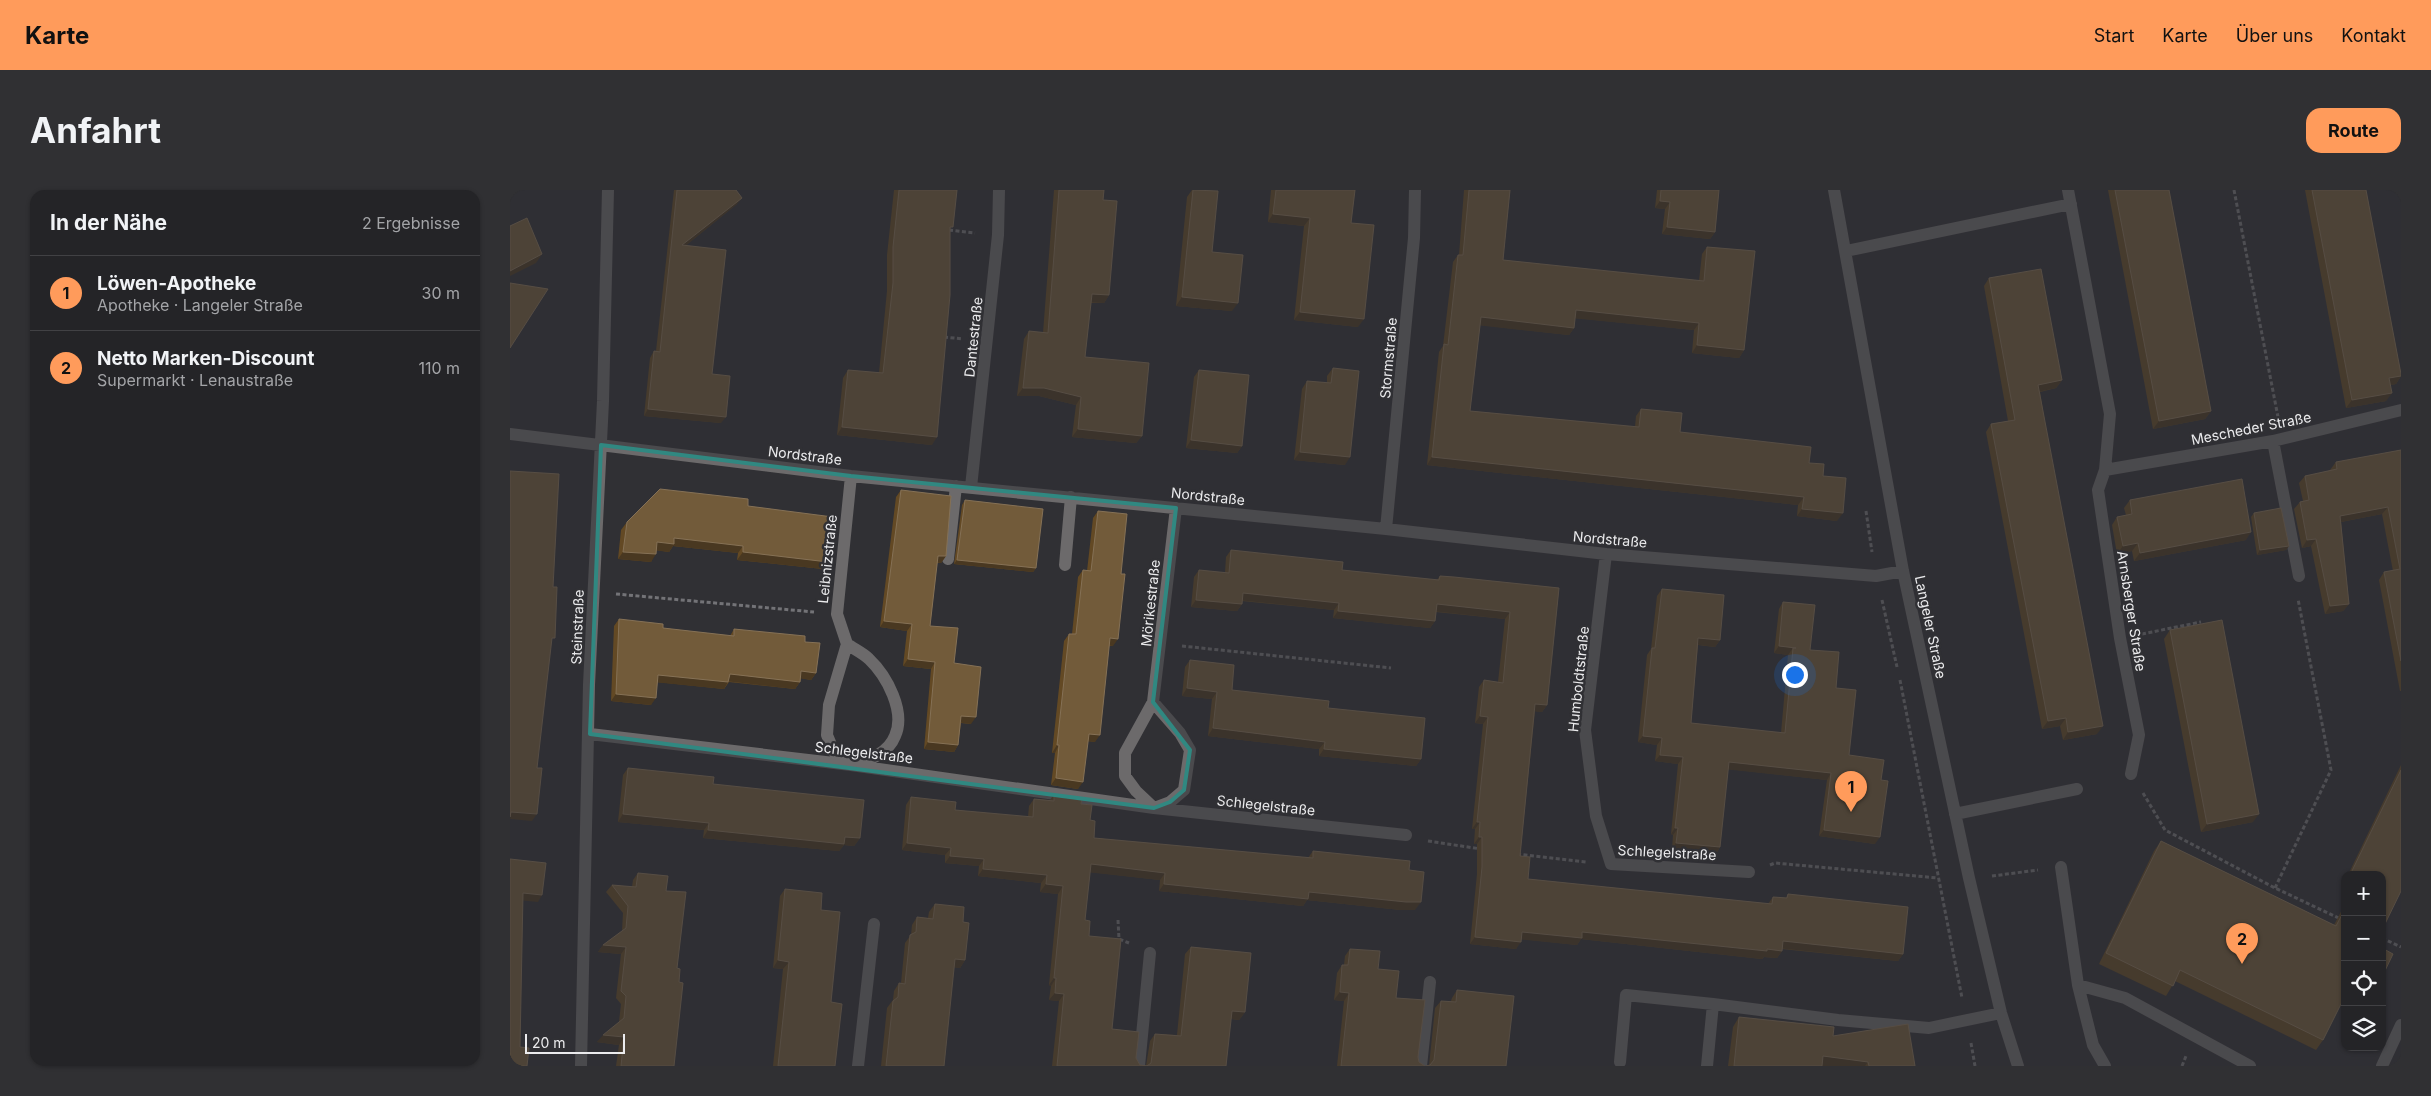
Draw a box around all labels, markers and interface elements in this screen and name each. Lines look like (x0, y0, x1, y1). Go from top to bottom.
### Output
text: Karte (25, 21, 89, 50)
text: Start (2094, 25, 2134, 46)
text: Karte (2162, 25, 2208, 46)
text: Über uns (2236, 25, 2313, 46)
text: Kontakt (2341, 25, 2406, 46)
button: Route (2306, 108, 2401, 153)
text: Anfahrt (30, 109, 161, 151)
text: In der Nähe (50, 210, 167, 235)
text: 2 Ergebnisse (362, 213, 460, 233)
text: Löwen-Apotheke (97, 272, 256, 295)
text: 1 (63, 283, 69, 303)
text: 30 m (422, 283, 460, 303)
text: Apotheke · Langeler Straße (97, 295, 303, 315)
street label: Dantestraße (960, 296, 986, 378)
street label: Stormstraße (1376, 317, 1400, 399)
text: Netto Marken-Discount (97, 347, 314, 370)
text: 2 (61, 358, 71, 378)
text: 110 m (418, 358, 460, 378)
text: Supermarkt · Lenaustraße (97, 370, 293, 390)
street label: Mescheder Straße (2189, 408, 2313, 448)
street label: Nordstraße (767, 442, 843, 468)
street label: Nordstraße (1170, 484, 1246, 508)
street label: Leibnizstraße (814, 514, 840, 604)
street label: Nordstraße (1572, 527, 1648, 551)
street label: Arnsberger Straße (2114, 549, 2150, 673)
street label: Mörikestraße (1137, 559, 1163, 647)
street label: Langeler Straße (1912, 574, 1950, 680)
street label: Steinstraße (567, 589, 587, 665)
street label: Humboldtstraße (1564, 625, 1592, 733)
your location (1782, 662, 1808, 688)
street label: Schlegelstraße (814, 738, 914, 766)
pin: 1 (1835, 771, 1867, 812)
street label: Schlegelstraße (1216, 791, 1316, 819)
street label: Schlegelstraße (1617, 841, 1717, 863)
map controls (2341, 871, 2386, 1051)
button: + (2341, 871, 2386, 916)
button: − (2341, 916, 2386, 961)
pin: 2 (2226, 923, 2258, 964)
button: locate (2341, 961, 2386, 1006)
button: layers (2341, 1006, 2386, 1051)
scale bar (525, 1031, 625, 1054)
text: 20 m (532, 1034, 566, 1051)

